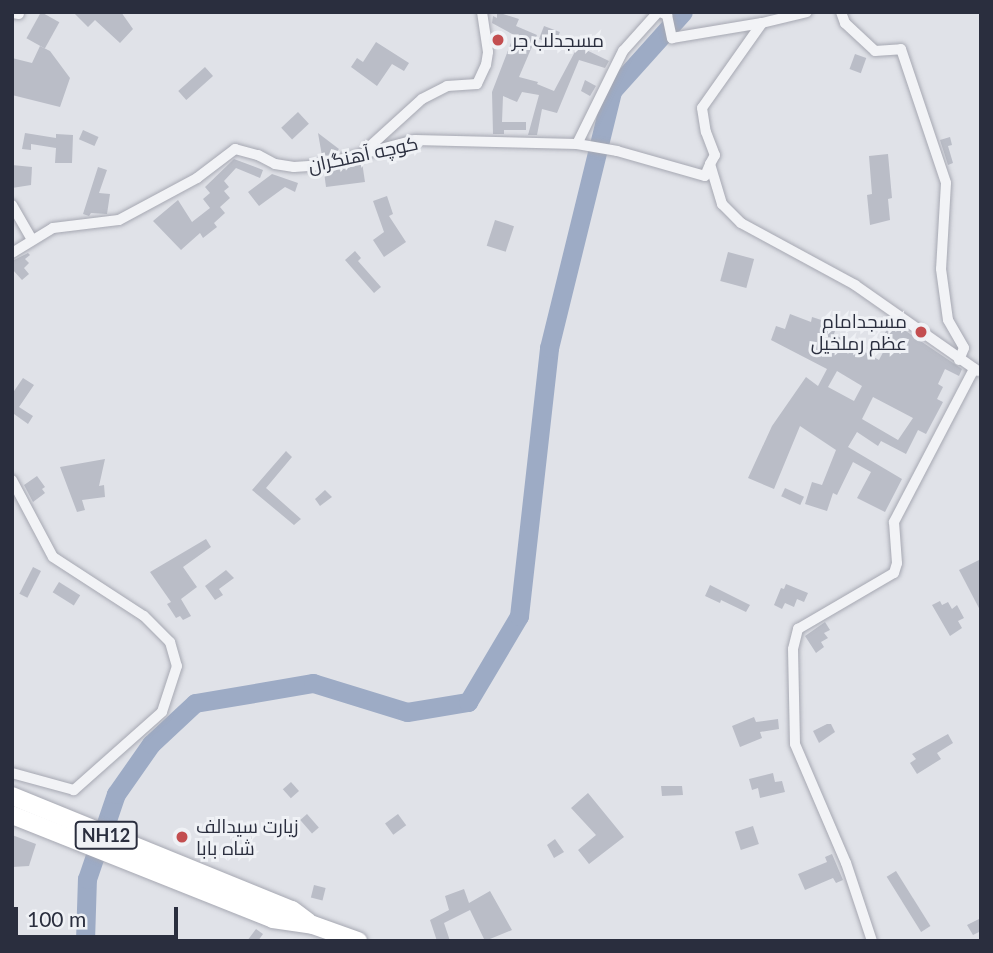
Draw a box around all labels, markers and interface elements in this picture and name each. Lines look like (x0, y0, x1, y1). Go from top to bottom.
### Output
place label: مسجدلب جر (512, 29, 604, 51)
marker: مسجدلب جر (490, 32, 506, 48)
street label: کوچه آهنگران (306, 131, 420, 177)
place label: مسجدامام عظم رملخیل (811, 310, 907, 354)
marker: مسجدامام عظم رملخیل (913, 324, 929, 340)
place label: زیارت سیدالف شاه بابا (196, 815, 298, 859)
road number: NH12 (74, 820, 138, 850)
marker: زیارت سیدالف شاه بابا (174, 829, 190, 845)
scale bar (18, 894, 182, 938)
text: 100 m (27, 906, 86, 931)

